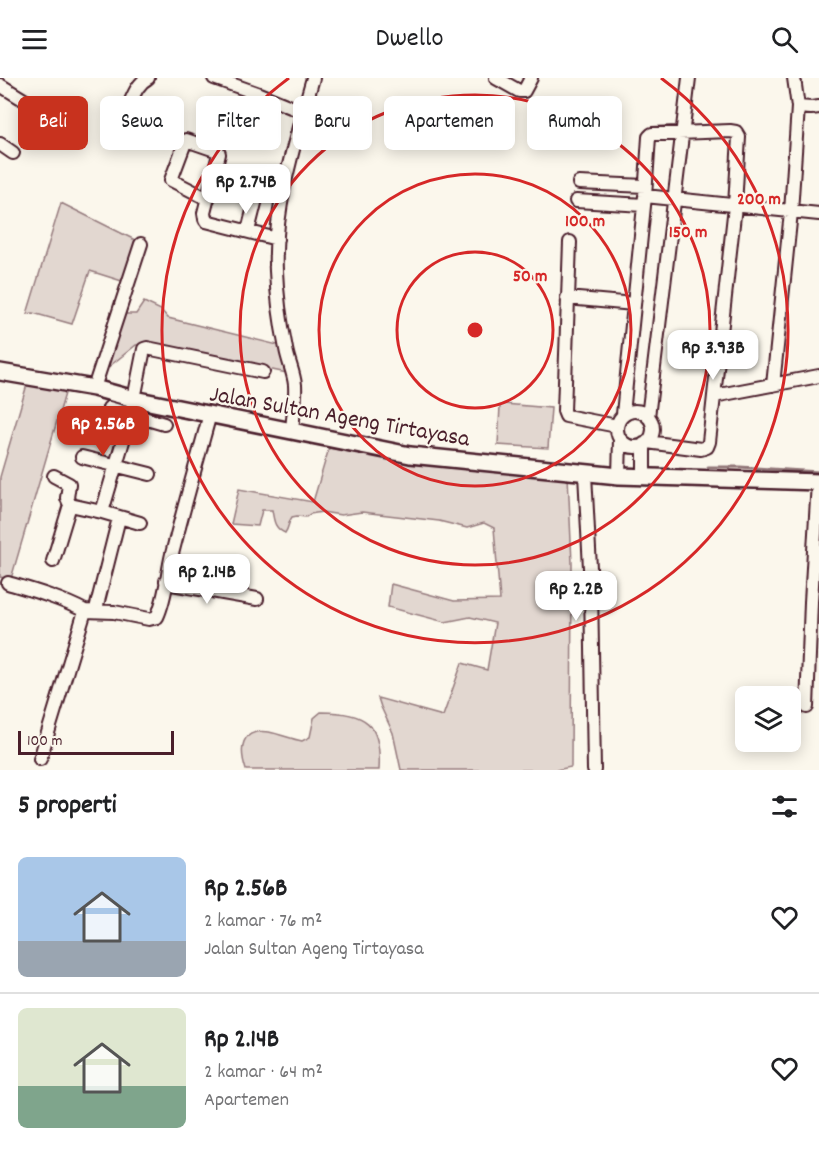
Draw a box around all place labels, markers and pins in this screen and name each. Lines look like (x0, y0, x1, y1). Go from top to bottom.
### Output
pin: Rp 2.74B (184, 164, 308, 215)
centre of rings (465, 320, 485, 340)
pin: Rp 3.93B (651, 330, 775, 381)
pin: Rp 2.56B (41, 406, 165, 457)
pin: Rp 2.14B (145, 554, 269, 605)
pin: Rp 2.2B (521, 571, 631, 622)

